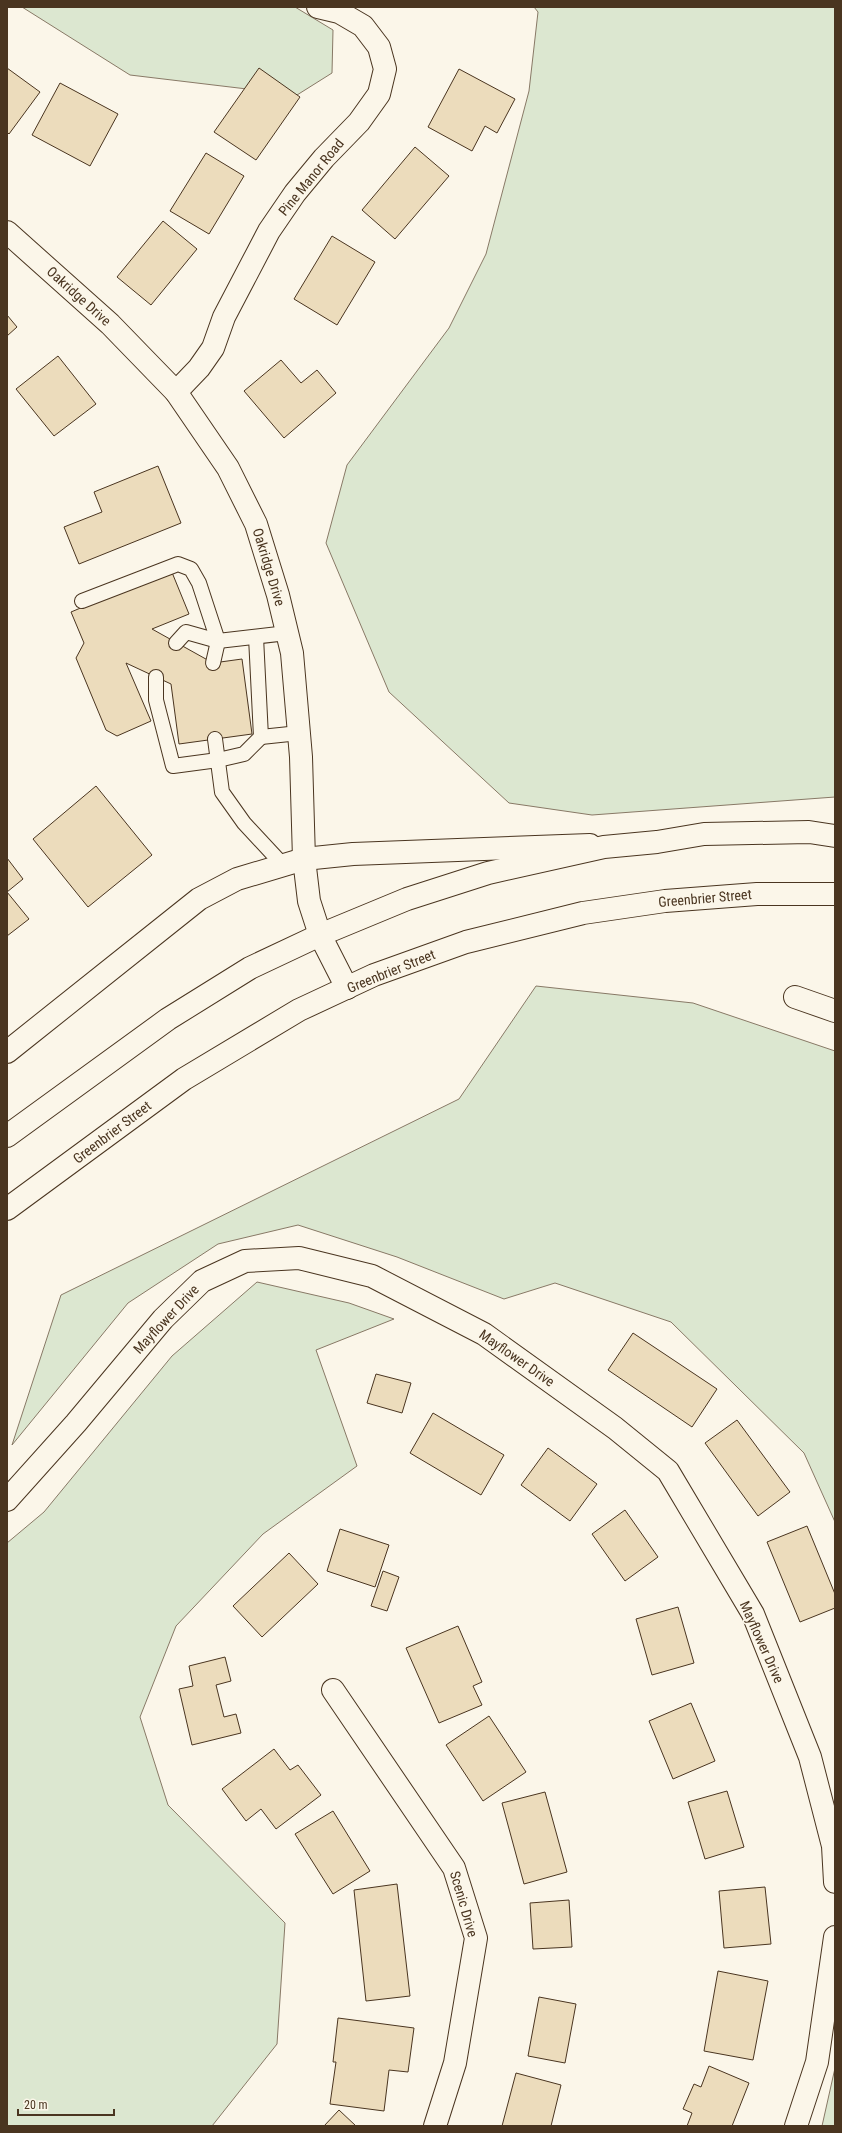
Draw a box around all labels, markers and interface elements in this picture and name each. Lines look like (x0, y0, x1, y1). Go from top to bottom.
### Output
street label: Pine Manor Road (275, 135, 347, 219)
street label: Oakridge Drive (44, 263, 115, 329)
street label: Oakridge Drive (250, 526, 289, 608)
street label: Greenbrier Street (658, 886, 752, 910)
street label: Greenbrier Street (345, 946, 437, 996)
street label: Greenbrier Street (70, 1097, 154, 1167)
street label: Mayflower Drive (130, 1281, 202, 1357)
street label: Mayflower Drive (476, 1326, 558, 1390)
street label: Mayflower Drive (737, 1598, 787, 1686)
street label: Scenic Drive (447, 1869, 481, 1939)
scale bar (18, 2091, 114, 2117)
text: 20 m (24, 2098, 48, 2112)

